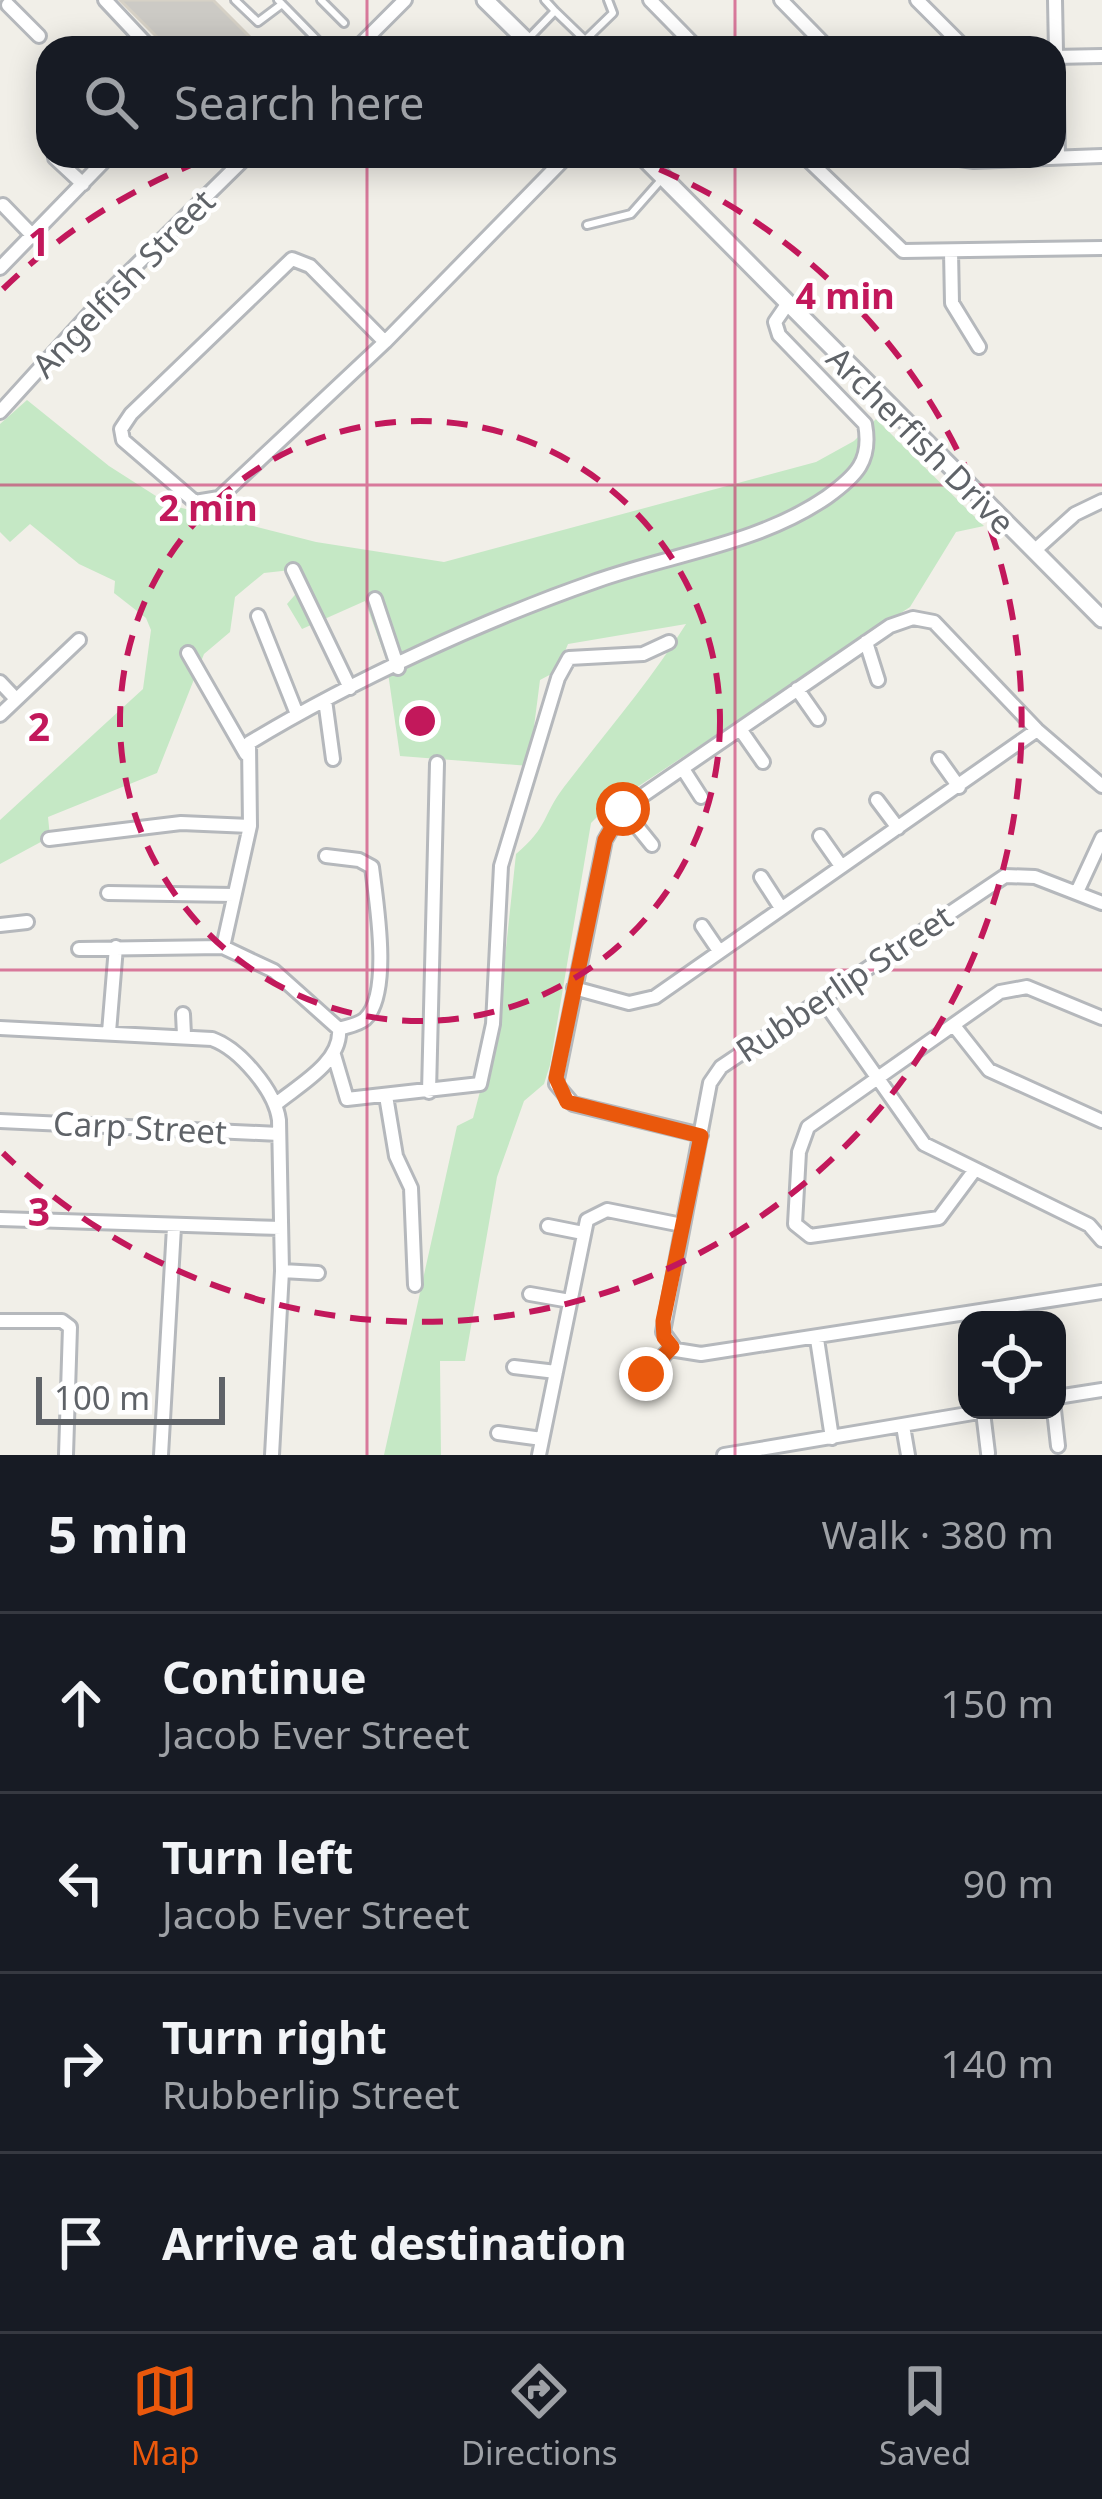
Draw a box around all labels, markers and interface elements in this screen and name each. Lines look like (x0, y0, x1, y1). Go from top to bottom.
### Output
search box (36, 36, 1066, 168)
icon: search (78, 69, 144, 135)
text: Search here (174, 72, 424, 133)
street label: Angelfish Street (21, 179, 225, 387)
text: 1 (28, 214, 50, 267)
text: 4 min (795, 271, 895, 320)
street label: Archerfish Drive (817, 336, 1025, 544)
text: 2 min (158, 483, 258, 532)
text: 2 (28, 699, 50, 752)
centre of rings (399, 700, 441, 742)
route start (596, 782, 650, 836)
street label: Rubberlip Street (727, 894, 961, 1072)
street label: Carp Street (52, 1100, 228, 1154)
text: 3 (28, 1184, 50, 1237)
map controls (958, 1311, 1066, 1419)
button: locate (958, 1311, 1066, 1419)
route end (619, 1347, 673, 1401)
scale bar (36, 1371, 225, 1424)
text: 100 m (54, 1375, 150, 1420)
text: 5 min (48, 1498, 189, 1568)
text: Walk · 380 m (821, 1507, 1054, 1560)
text: Continue (162, 1646, 367, 1707)
icon: ahead (48, 1670, 114, 1736)
text: 150 m (940, 1676, 1054, 1729)
text: Jacob Ever Street (162, 1707, 470, 1760)
text: Turn left (162, 1826, 353, 1887)
icon: left (48, 1850, 114, 1916)
text: 90 m (963, 1856, 1054, 1909)
text: Jacob Ever Street (162, 1887, 470, 1940)
text: Turn right (162, 2006, 387, 2067)
icon: right (48, 2030, 114, 2096)
text: 140 m (940, 2036, 1054, 2089)
text: Rubberlip Street (162, 2067, 460, 2120)
icon: arrive (48, 2210, 114, 2276)
text: Arrive at destination (162, 2212, 627, 2273)
tab: Map (131, 2358, 199, 2475)
tab: Directions (461, 2358, 618, 2475)
tab: Saved (879, 2358, 971, 2475)

